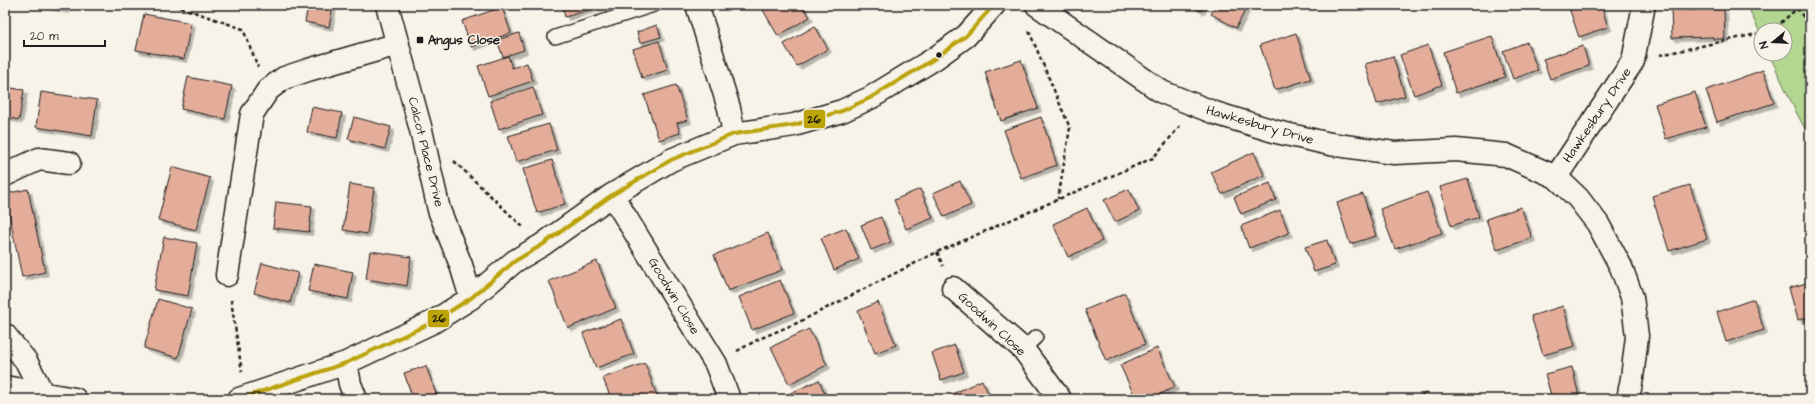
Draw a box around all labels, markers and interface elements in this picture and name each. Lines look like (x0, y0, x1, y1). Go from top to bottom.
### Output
scale bar (24, 22, 105, 48)
north arrow (1753, 22, 1793, 62)
text: 20 m (30, 28, 59, 45)
place label: Angus Close (428, 31, 500, 51)
marker: Angus Close (415, 35, 425, 45)
text: N (1756, 39, 1772, 51)
unlabelled marker (934, 50, 944, 60)
street label: Hawkesbury Drive (1558, 64, 1636, 167)
street label: Calcot Place Drive (404, 95, 448, 209)
street label: Hawkesbury Drive (1204, 101, 1316, 150)
line badge: 26 (803, 109, 826, 129)
text: 26 (806, 112, 821, 127)
street label: Goodwin Close (644, 254, 704, 338)
street label: Goodwin Close (954, 288, 1030, 360)
line badge: 26 (427, 309, 450, 328)
text: 26 (431, 311, 446, 326)

